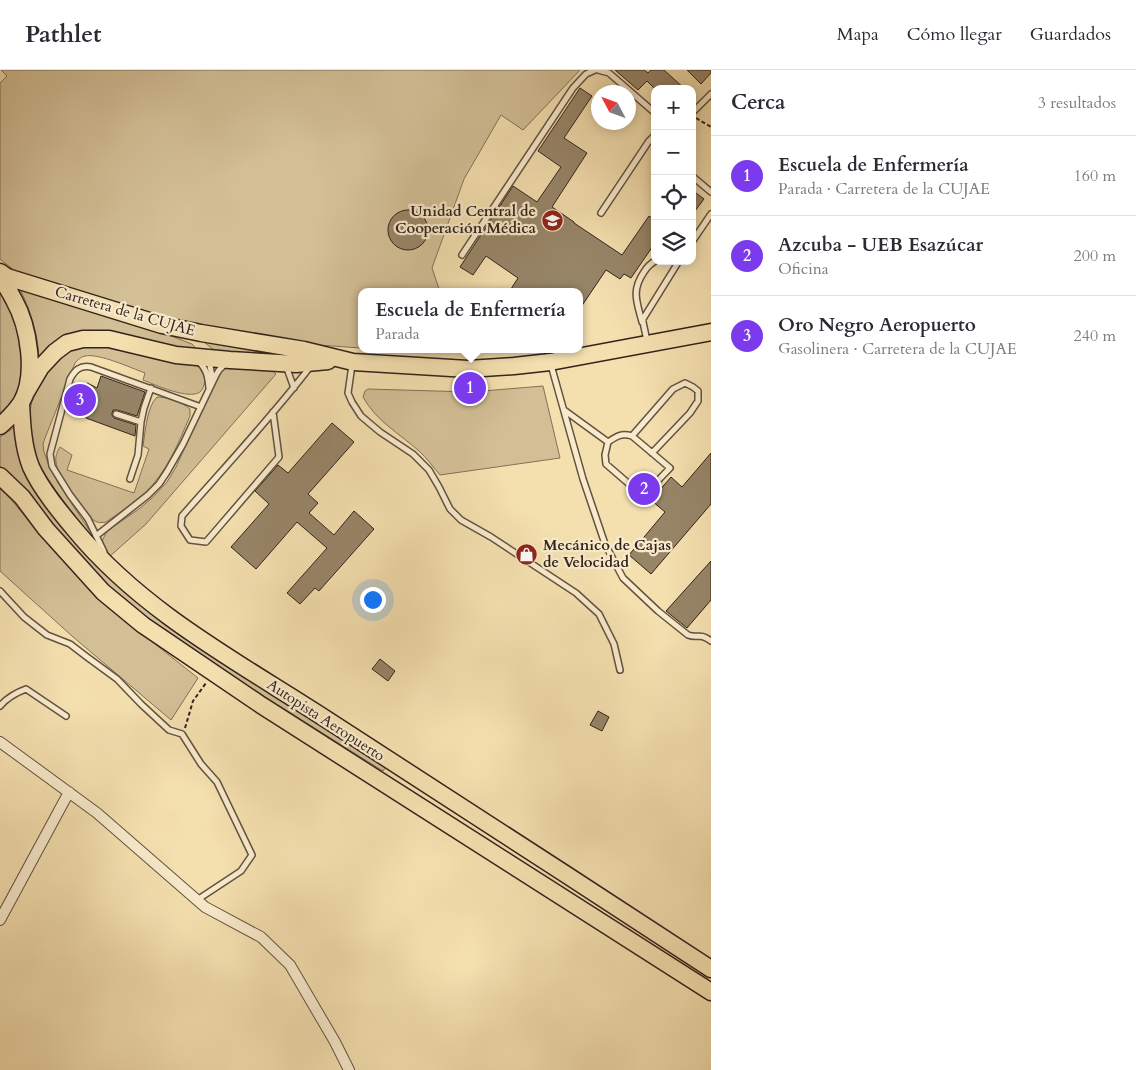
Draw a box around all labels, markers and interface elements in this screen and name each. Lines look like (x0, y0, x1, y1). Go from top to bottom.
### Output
text: Pathlet (25, 18, 102, 51)
text: Mapa (837, 22, 879, 47)
text: Cómo llegar (907, 22, 1002, 47)
text: Guardados (1030, 22, 1111, 47)
north arrow (591, 85, 636, 130)
map controls (651, 85, 696, 265)
button: + (651, 85, 696, 130)
text: Cerca (731, 88, 785, 117)
text: 3 resultados (1038, 92, 1116, 114)
button: − (651, 130, 696, 175)
text: Escuela de Enfermería (778, 152, 969, 178)
text: 1 (743, 165, 751, 187)
text: 160 m (1074, 165, 1116, 187)
button: locate (651, 175, 696, 220)
text: Parada · Carretera de la CUJAE (778, 178, 990, 200)
place label: Unidad Central de Cooperación Médica (395, 201, 537, 238)
school or university icon: Unidad Central de Cooperación Médica (540, 208, 564, 232)
button: layers (651, 220, 696, 265)
text: Azcuba - UEB Esazúcar (778, 232, 983, 258)
text: 2 (743, 245, 751, 267)
text: 200 m (1074, 245, 1116, 267)
text: Oficina (778, 258, 829, 280)
street label: Carretera de la CUJAE (52, 281, 198, 341)
popup (358, 288, 583, 353)
text: Escuela de Enfermería (375, 297, 566, 323)
text: Oro Negro Aeropuerto (778, 312, 976, 338)
text: Parada (375, 323, 420, 345)
text: 3 (743, 325, 751, 347)
text: 240 m (1074, 325, 1116, 347)
text: Gasolinera · Carretera de la CUJAE (778, 338, 1017, 360)
pin: 1 (454, 369, 486, 407)
pin: 3 (64, 381, 96, 419)
pin: 2 (628, 470, 660, 508)
place label: Mecánico de Cajas de Velocidad (543, 535, 671, 572)
shop icon: Mecánico de Cajas de Velocidad (515, 542, 539, 566)
your location (360, 587, 386, 613)
street label: Autopista Aeropuerto (263, 674, 389, 766)

